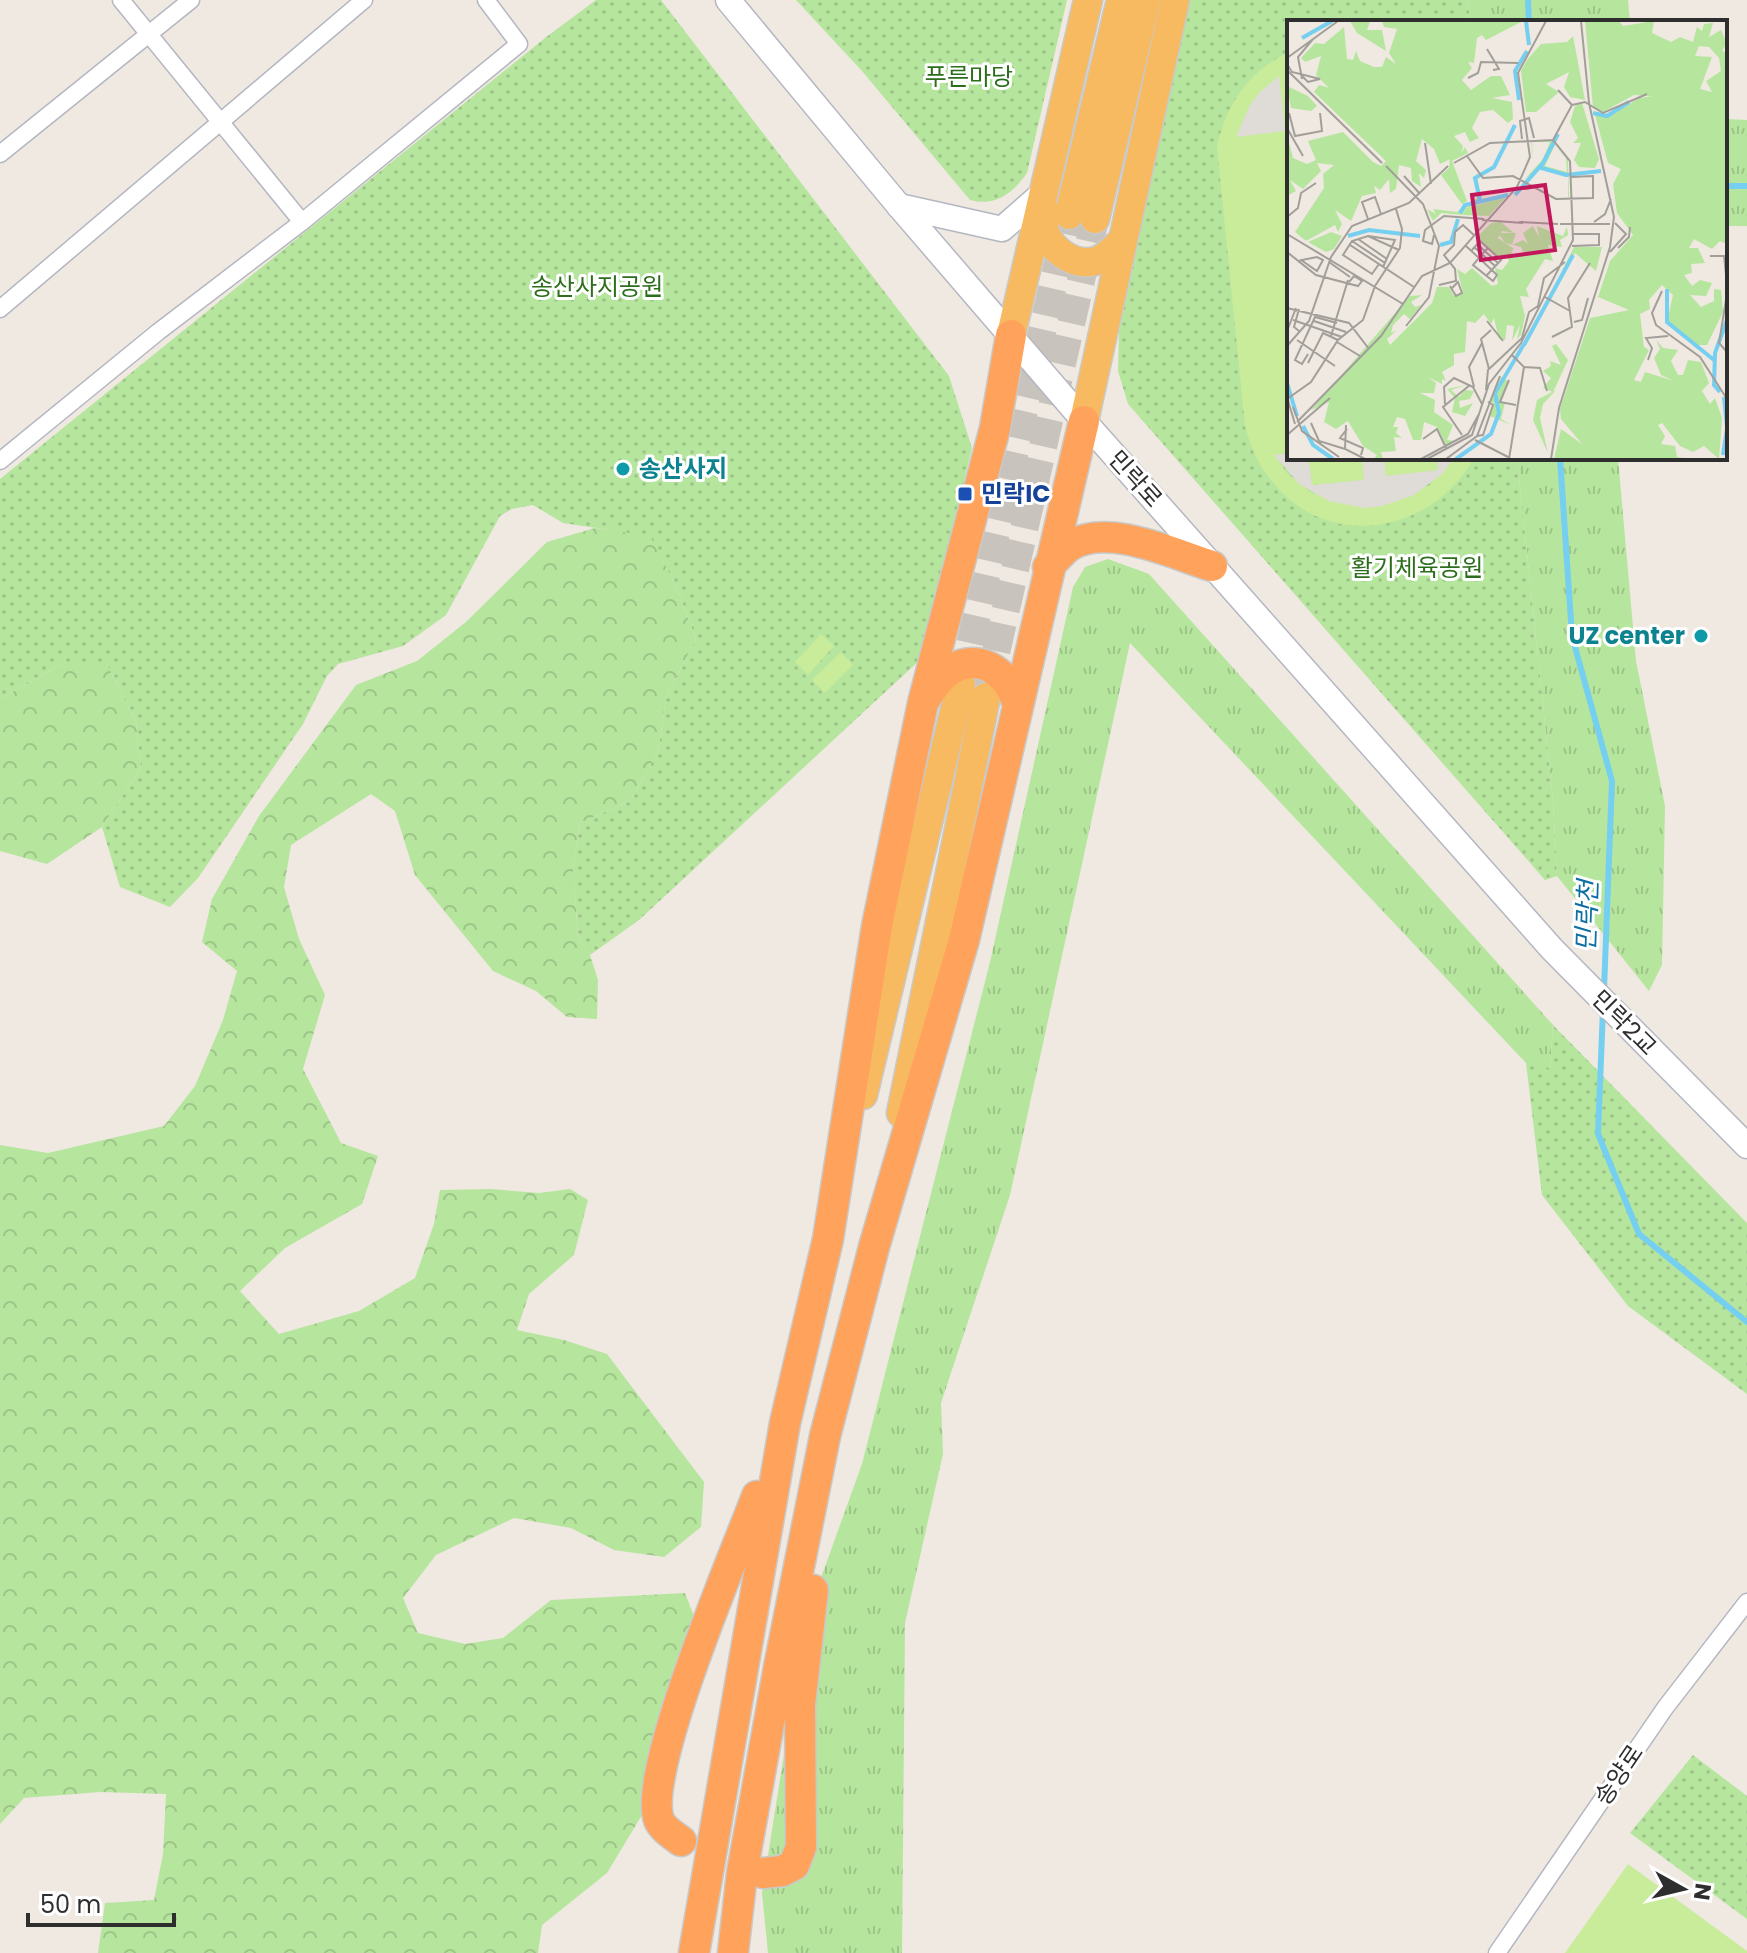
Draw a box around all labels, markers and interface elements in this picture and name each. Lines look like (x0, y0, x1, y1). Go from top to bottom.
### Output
inset map (1287, 20, 1727, 460)
park label: 푸른마당 (925, 60, 1013, 93)
park label: 송산사지공원 (531, 270, 663, 303)
street label: 민락로 (1101, 443, 1170, 514)
place label: 송산사지 (639, 452, 727, 485)
marker: 송산사지 (614, 460, 632, 478)
place label: 민락IC (981, 477, 1051, 510)
marker: 민락IC (956, 485, 974, 503)
park label: 활기체육공원 (1351, 551, 1483, 584)
place label: UZ center (1568, 619, 1685, 652)
marker: UZ center (1692, 627, 1710, 645)
water label: 민락천 (1568, 876, 1606, 952)
street label: 민락2교 (1584, 983, 1664, 1063)
street label: 송양로 (1586, 1738, 1651, 1811)
north arrow (1643, 1849, 1723, 1929)
scale bar (28, 1877, 174, 1927)
text: N (1686, 1881, 1719, 1902)
text: 50 m (40, 1888, 101, 1921)

